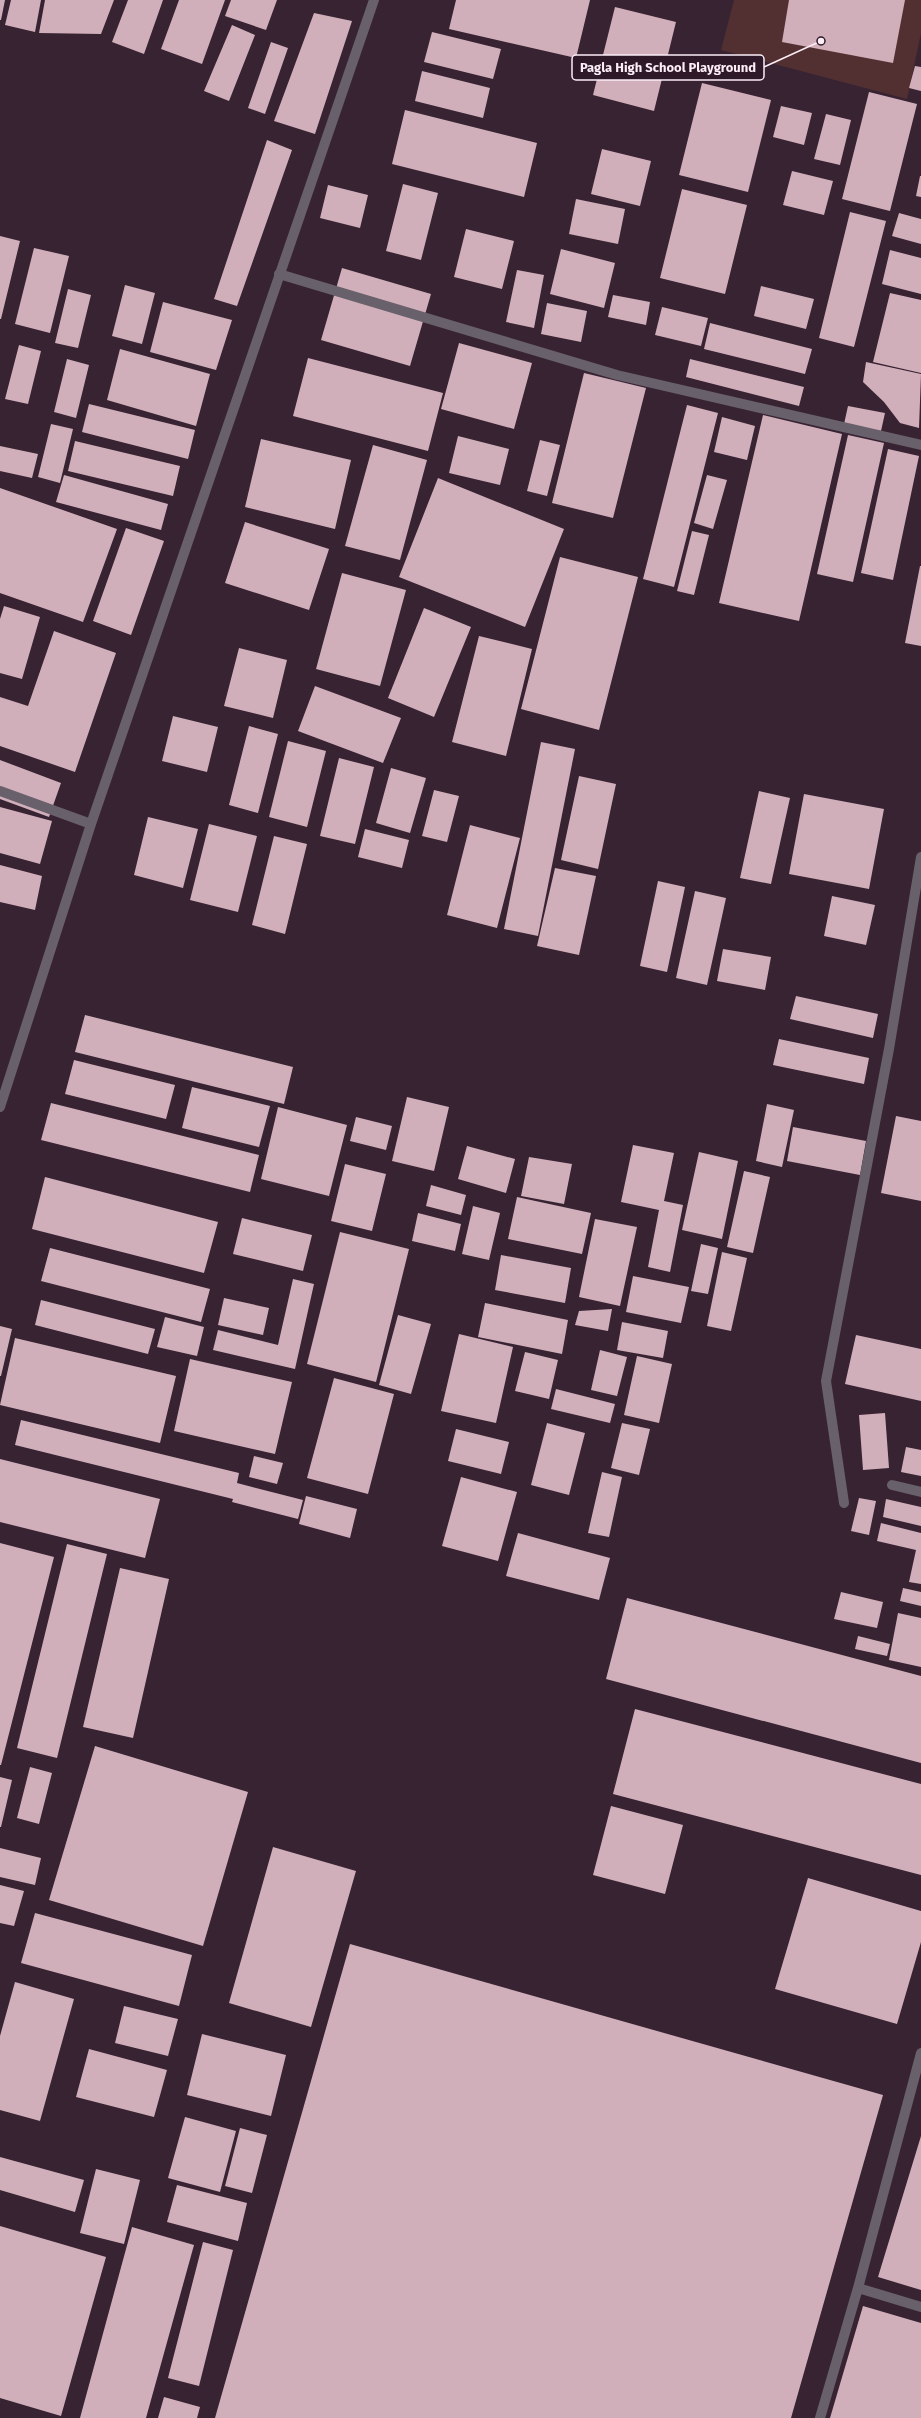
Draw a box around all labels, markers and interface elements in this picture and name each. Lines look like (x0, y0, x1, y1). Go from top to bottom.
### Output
callout: Pagla High School Playground (572, 55, 764, 80)
text: Pagla High School Playground (580, 60, 756, 75)

